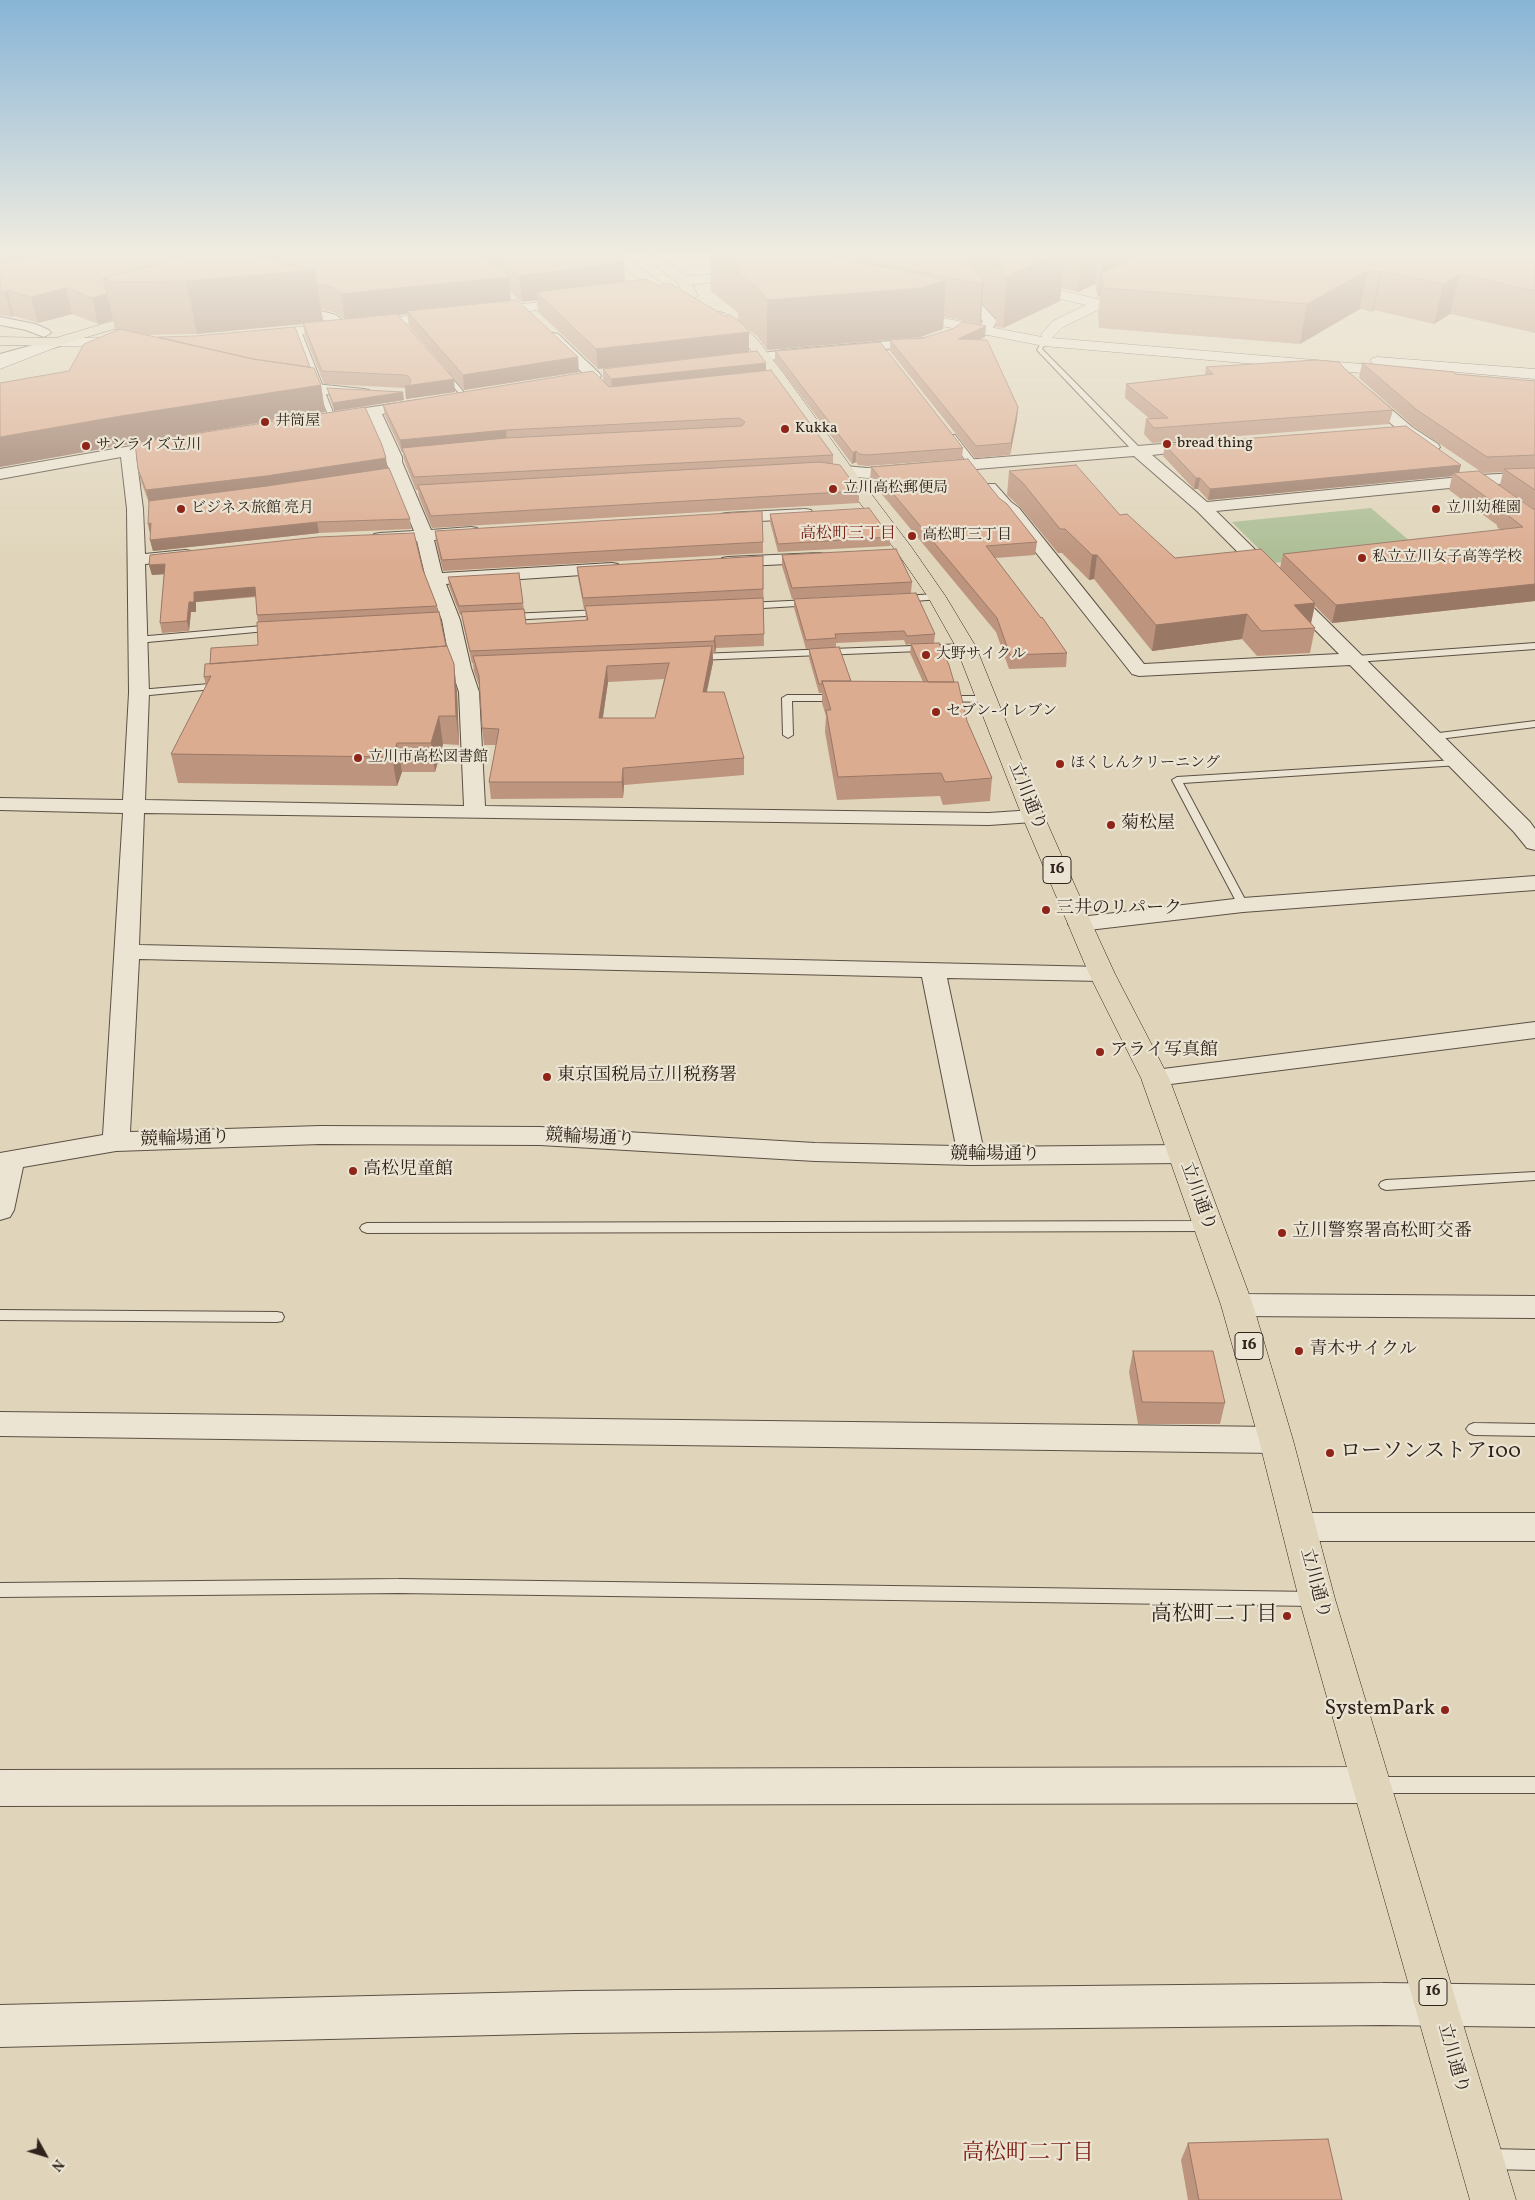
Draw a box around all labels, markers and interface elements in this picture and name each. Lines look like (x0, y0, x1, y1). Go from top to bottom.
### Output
place label: 井筒屋 (275, 413, 320, 431)
marker: 井筒屋 (259, 416, 271, 428)
place label: Kukka (795, 420, 837, 438)
marker: Kukka (779, 423, 791, 435)
place label: bread thing (1177, 435, 1253, 453)
place label: サンライズ立川 (96, 437, 201, 455)
marker: bread thing (1161, 438, 1173, 450)
marker: サンライズ立川 (80, 440, 92, 452)
place label: 立川高松郵便局 (843, 480, 948, 498)
marker: 立川高松郵便局 (827, 483, 839, 495)
place label: ビジネス旅館 亮月 (191, 500, 314, 518)
place label: 立川幼稚園 (1446, 500, 1521, 518)
marker: ビジネス旅館 亮月 (175, 503, 187, 515)
marker: 立川幼稚園 (1430, 503, 1442, 515)
district label: 高松町三丁目 (800, 525, 896, 545)
place label: 高松町三丁目 (922, 527, 1012, 545)
marker: 高松町三丁目 (906, 530, 918, 542)
place label: 私立立川女子高等学校 (1372, 549, 1522, 567)
marker: 私立立川女子高等学校 (1356, 552, 1368, 564)
place label: 大野サイクル (936, 646, 1026, 664)
marker: 大野サイクル (920, 649, 932, 661)
place label: セブン-イレブン (946, 703, 1057, 721)
marker: セブン-イレブン (930, 706, 942, 718)
place label: 立川市高松図書館 (368, 749, 488, 767)
marker: 立川市高松図書館 (352, 752, 364, 764)
place label: ほくしんクリーニング (1070, 755, 1220, 773)
marker: ほくしんクリーニング (1054, 758, 1066, 770)
street label: 立川通り (1003, 760, 1049, 834)
place label: 菊松屋 (1121, 814, 1175, 836)
marker: 菊松屋 (1105, 819, 1117, 831)
road number: 16 (1043, 856, 1071, 884)
place label: 三井のリパーク (1056, 899, 1182, 921)
marker: 三井のリパーク (1040, 904, 1052, 916)
place label: アライ写真館 (1110, 1041, 1218, 1063)
marker: アライ写真館 (1094, 1046, 1106, 1058)
place label: 東京国税局立川税務署 (557, 1066, 737, 1088)
marker: 東京国税局立川税務署 (541, 1071, 553, 1083)
street label: 競輪場通り (544, 1126, 636, 1152)
street label: 競輪場通り (140, 1128, 230, 1152)
street label: 競輪場通り (950, 1145, 1040, 1167)
street label: 立川通り (1175, 1159, 1219, 1235)
place label: 高松児童館 (363, 1160, 453, 1182)
marker: 高松児童館 (347, 1165, 359, 1177)
place label: 立川警察署高松町交番 (1292, 1222, 1472, 1244)
marker: 立川警察署高松町交番 (1276, 1227, 1288, 1239)
road number: 16 (1235, 1332, 1263, 1360)
place label: 青木サイクル (1309, 1340, 1417, 1362)
marker: 青木サイクル (1293, 1345, 1305, 1357)
place label: ローソンストア100 (1340, 1440, 1521, 1466)
marker: ローソンストア100 (1324, 1447, 1336, 1459)
street label: 立川通り (1294, 1546, 1334, 1622)
place label: 高松町二丁目 (1151, 1603, 1277, 1629)
marker: 高松町二丁目 (1281, 1610, 1293, 1622)
place label: SystemPark (1324, 1697, 1435, 1723)
marker: SystemPark (1439, 1704, 1451, 1716)
road number: 16 (1419, 1978, 1447, 2005)
street label: 立川通り (1432, 2021, 1472, 2097)
north arrow (20, 2130, 70, 2180)
district label: 高松町二丁目 (962, 2142, 1094, 2168)
text: N (46, 2155, 68, 2175)

